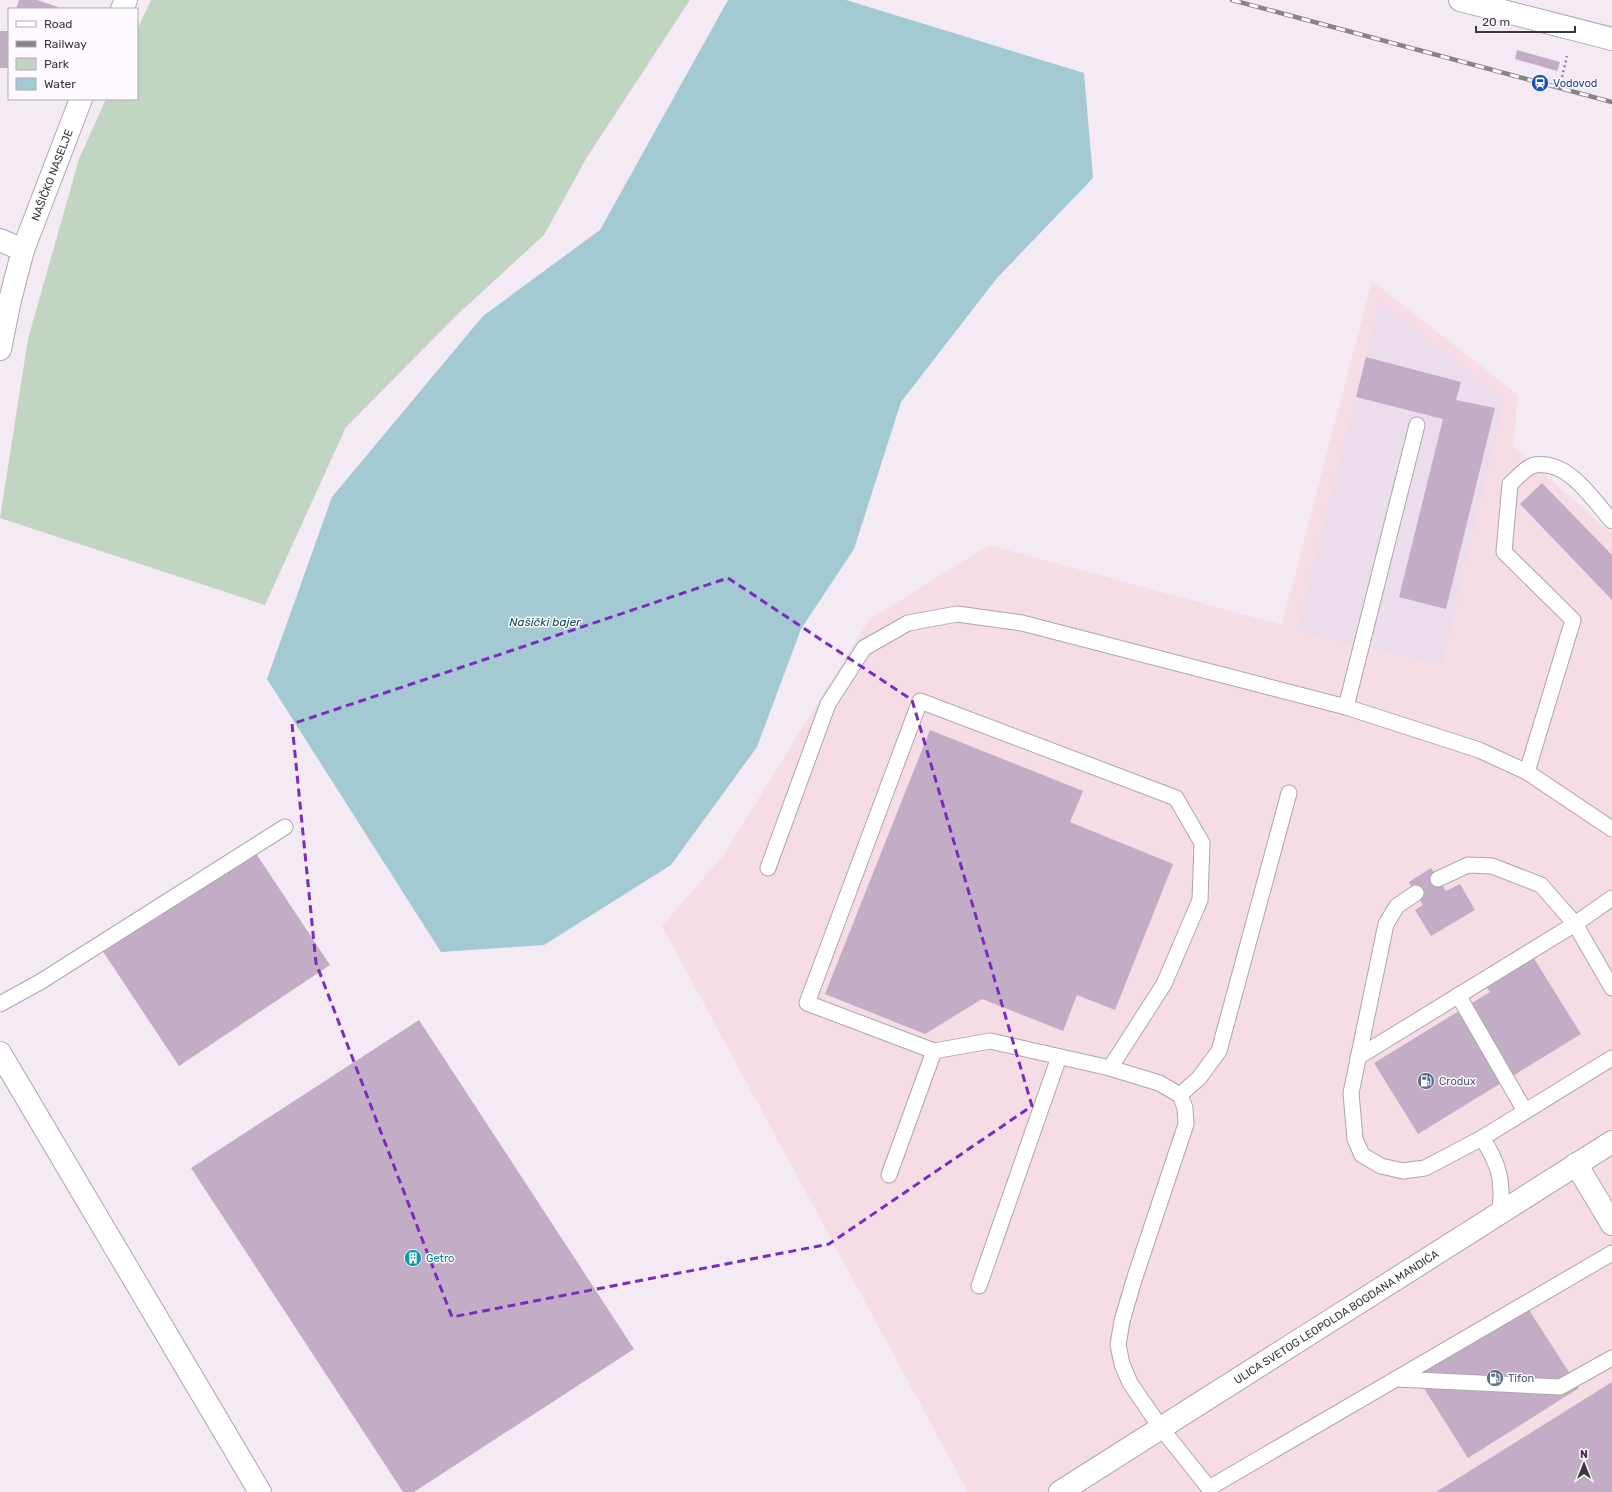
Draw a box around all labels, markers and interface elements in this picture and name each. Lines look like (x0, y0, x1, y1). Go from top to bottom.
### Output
legend (8, 8, 138, 100)
scale bar (1476, 8, 1575, 34)
text: 20 m (1482, 15, 1510, 29)
text: Road (44, 17, 72, 31)
text: Railway (44, 37, 87, 51)
text: Park (44, 57, 70, 71)
station icon: Vodovod (1530, 73, 1550, 93)
text: Water (44, 77, 76, 91)
place label: Vodovod (1553, 77, 1597, 90)
street label: NAŠIČKO NASELJE (28, 127, 75, 223)
water label: Našički bajer (509, 615, 581, 629)
fuel station icon: Crodux (1416, 1071, 1436, 1091)
place label: Crodux (1439, 1075, 1476, 1088)
street label: ULICA SVETOG LEOPOLDA BOGDANA MANDIĆA (1231, 1247, 1442, 1387)
building icon: Getro (403, 1248, 423, 1268)
place label: Getro (426, 1252, 454, 1265)
fuel station icon: Tifon (1485, 1368, 1505, 1388)
place label: Tifon (1508, 1372, 1534, 1385)
north arrow (1564, 1444, 1604, 1484)
text: N (1580, 1448, 1588, 1461)

